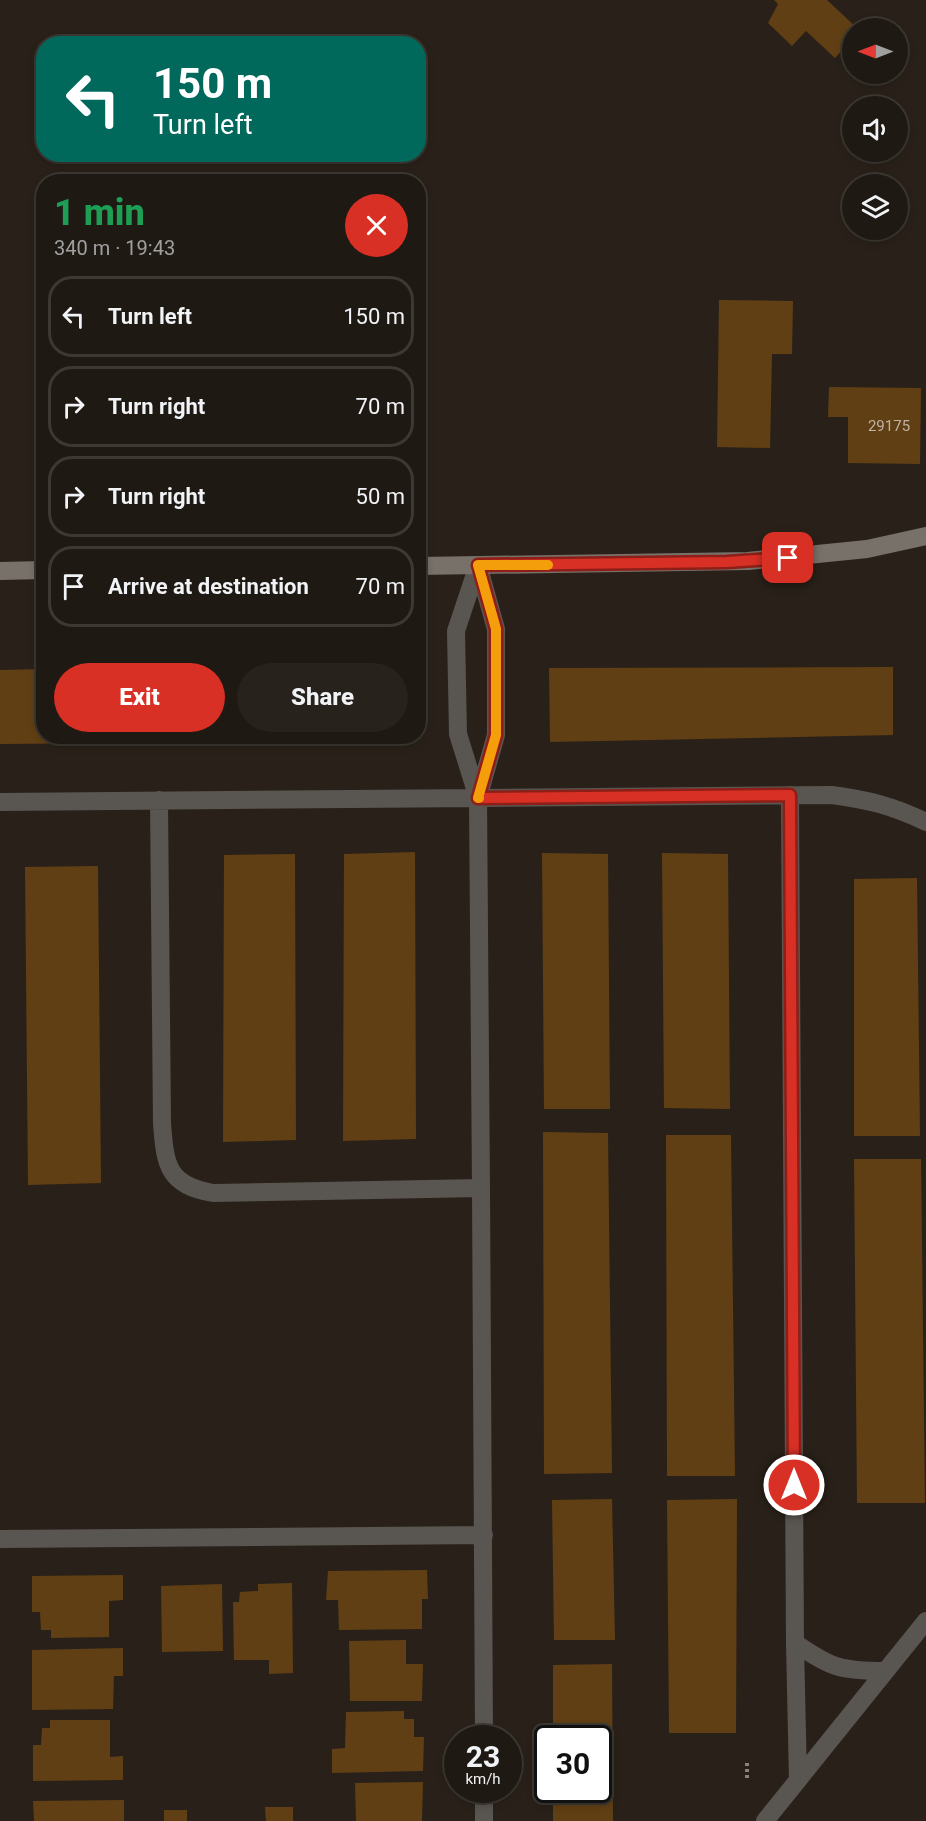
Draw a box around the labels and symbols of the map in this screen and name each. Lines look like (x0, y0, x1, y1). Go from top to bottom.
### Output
north arrow (842, 18, 908, 84)
house number: 29175 (868, 417, 910, 435)
pin (762, 532, 813, 583)
position arrow (762, 1453, 826, 1517)
speed limit sign: 30 (534, 1725, 612, 1803)

